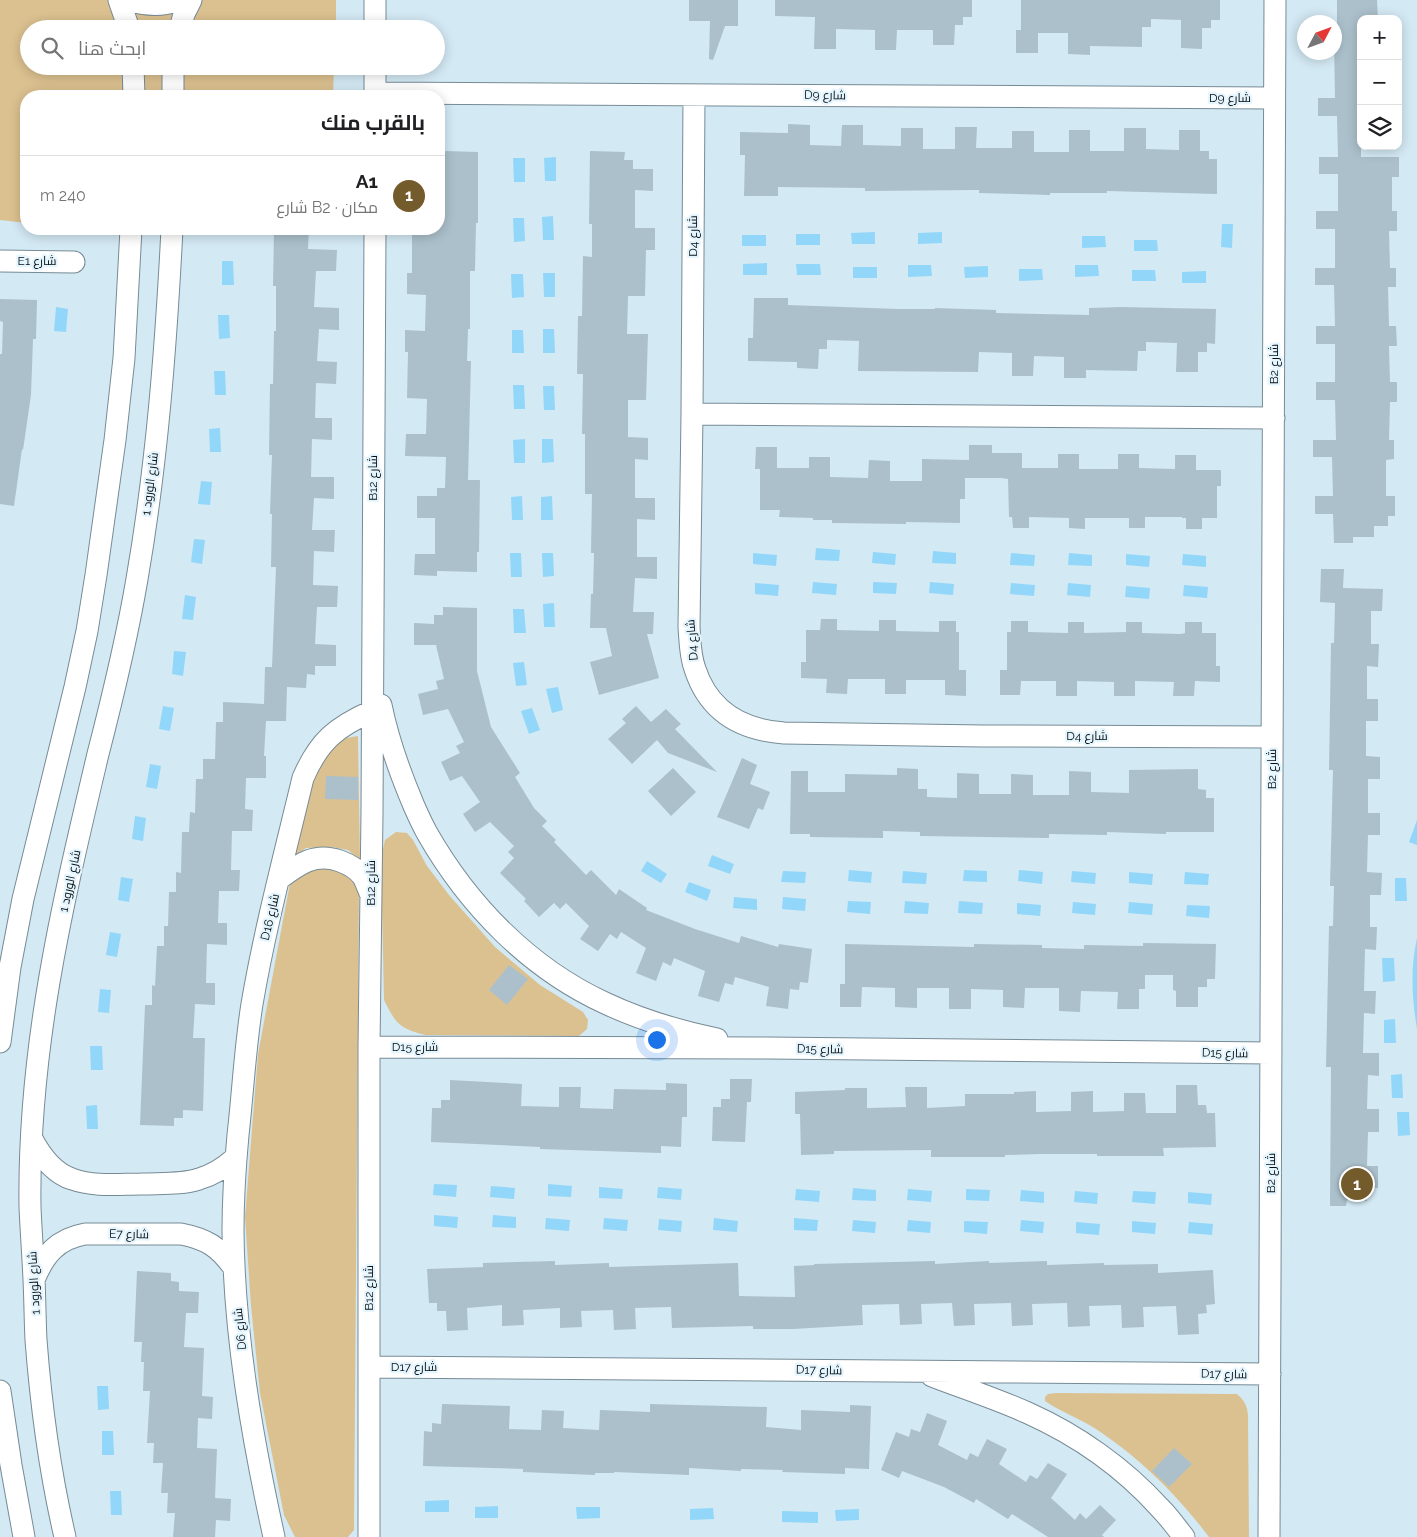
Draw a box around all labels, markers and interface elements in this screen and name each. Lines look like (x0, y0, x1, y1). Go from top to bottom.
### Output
north arrow (1297, 15, 1342, 60)
map controls (1357, 15, 1402, 150)
button: + (1357, 15, 1402, 60)
search box (20, 20, 445, 75)
icon: search (38, 34, 66, 62)
text: ابحث هنا (78, 37, 146, 59)
button: − (1357, 60, 1402, 105)
street label: D9 شارع (804, 88, 846, 103)
street label: D9 شارع (1209, 91, 1251, 106)
button: layers (1357, 105, 1402, 150)
text: بالقرب منك (321, 110, 425, 135)
text: A1 (356, 170, 378, 192)
text: 240 m (40, 186, 86, 205)
text: 1 (405, 186, 413, 205)
text: مكان · B2 شارع (277, 198, 378, 217)
street label: D4 شارع (686, 215, 701, 257)
street label: E1 شارع (18, 254, 56, 269)
street label: B2 شارع (1267, 344, 1282, 384)
street label: شارع الورود 1 (139, 452, 162, 516)
street label: B12 شارع (366, 455, 381, 501)
street label: D4 شارع (683, 619, 702, 661)
street label: D4 شارع (1066, 729, 1108, 744)
street label: B2 شارع (1265, 749, 1280, 789)
street label: شارع الورود 1 (57, 848, 84, 914)
street label: B12 شارع (364, 860, 379, 906)
street label: D16 شارع (258, 892, 283, 942)
your location (644, 1027, 670, 1053)
street label: D15 شارع (392, 1040, 438, 1055)
street label: D15 شارع (797, 1042, 843, 1057)
street label: D15 شارع (1202, 1046, 1248, 1061)
street label: B2 شارع (1264, 1153, 1279, 1193)
pin: 1 (1341, 1165, 1373, 1203)
street label: E7 شارع (109, 1227, 149, 1242)
street label: شارع الورود 1 (25, 1251, 44, 1315)
street label: B12 شارع (362, 1265, 377, 1311)
street label: D6 شارع (231, 1307, 250, 1351)
street label: D17 شارع (391, 1360, 437, 1375)
street label: D17 شارع (796, 1363, 842, 1378)
street label: D17 شارع (1201, 1367, 1247, 1382)

